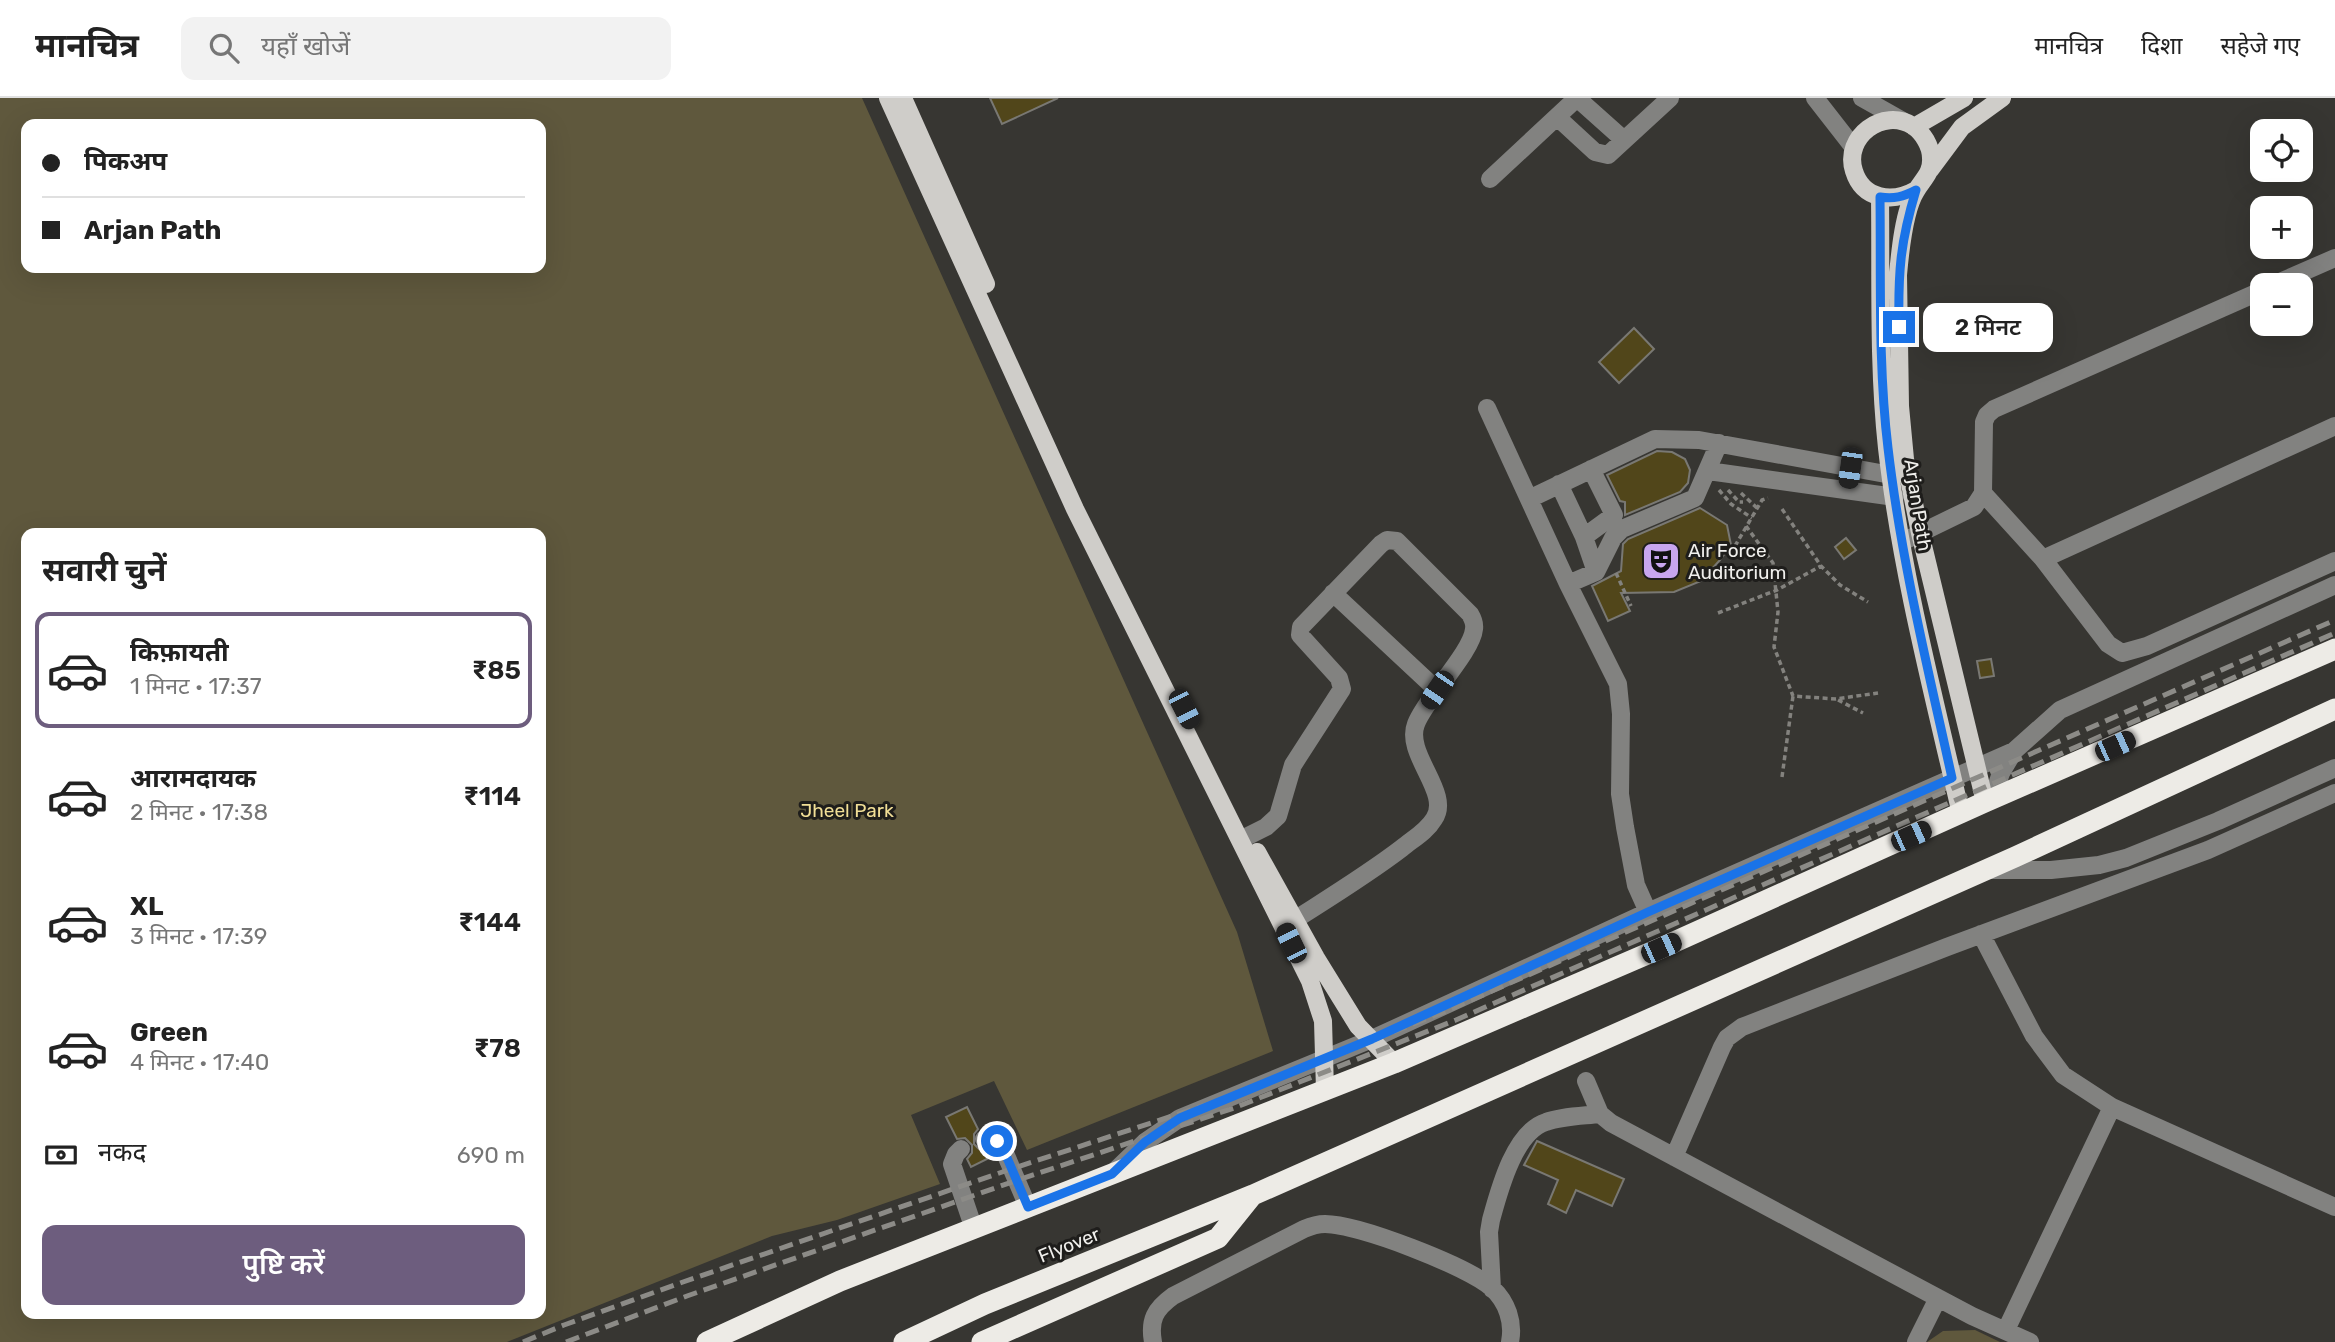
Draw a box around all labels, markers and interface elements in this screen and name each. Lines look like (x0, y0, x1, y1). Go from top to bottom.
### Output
search box (181, 17, 671, 80)
text: मानचित्र (35, 26, 139, 65)
icon: search (205, 29, 243, 67)
text: यहाँ खोजें (261, 31, 350, 62)
text: मानचित्र (2034, 32, 2103, 60)
text: दिशा (2141, 32, 2183, 60)
text: सहेजे गए (2221, 32, 2300, 60)
map controls (2250, 119, 2313, 336)
button: locate (2250, 119, 2313, 182)
text: पिकअप (84, 146, 167, 177)
button: + (2250, 196, 2313, 259)
text: Arjan Path (84, 215, 221, 246)
button: − (2250, 273, 2313, 336)
callout: 2 मिनट (1924, 302, 2053, 352)
route end (1883, 311, 1915, 343)
text: 2 मिनट (1955, 313, 2021, 341)
car (1837, 446, 1864, 490)
street label: Arjan Path (1899, 457, 1937, 553)
place label: Air Force Auditorium (1688, 539, 1786, 584)
theatre icon: Air Force Auditorium (1640, 540, 1682, 582)
text: सवारी चुनें (42, 551, 167, 589)
text: किफ़ायती (130, 637, 229, 668)
icon: car (46, 639, 109, 702)
text: ₹85 (472, 655, 521, 686)
car (1417, 667, 1458, 713)
text: 1 मिनट · 17:37 (130, 672, 262, 700)
car (1166, 686, 1203, 732)
car (2092, 728, 2139, 764)
text: आरामदायक (130, 763, 256, 794)
icon: car (46, 765, 109, 828)
text: ₹114 (463, 781, 521, 812)
text: 2 मिनट · 17:38 (130, 798, 268, 826)
park label: Jheel Park (800, 799, 894, 822)
car (1888, 818, 1935, 854)
icon: car (46, 891, 109, 954)
text: XL (130, 891, 163, 922)
text: ₹144 (458, 907, 521, 938)
car (1273, 920, 1310, 966)
text: 3 मिनट · 17:39 (130, 922, 267, 950)
car (1638, 930, 1685, 966)
icon: car (46, 1017, 109, 1080)
text: Green (130, 1017, 208, 1048)
text: ₹78 (474, 1033, 521, 1064)
text: 4 मिनट · 17:40 (130, 1048, 269, 1076)
route start (981, 1125, 1013, 1157)
icon: cash (42, 1136, 80, 1174)
text: नकद (98, 1137, 146, 1168)
text: 690 m (457, 1141, 525, 1169)
street label: Flyover (1035, 1222, 1104, 1268)
button: पुष्टि करें (42, 1225, 525, 1305)

